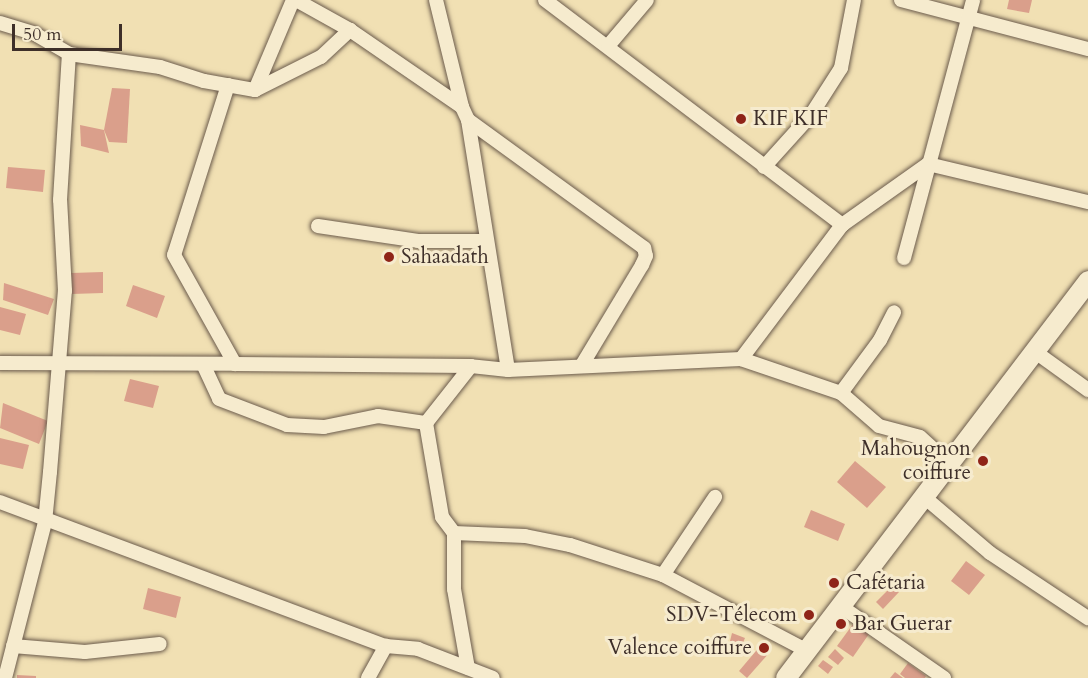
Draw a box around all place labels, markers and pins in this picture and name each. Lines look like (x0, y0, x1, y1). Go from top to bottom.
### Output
place label: KIF KIF (753, 106, 828, 132)
marker: KIF KIF (734, 112, 748, 126)
place label: Sahaadath (401, 244, 489, 270)
marker: Sahaadath (382, 250, 396, 264)
place label: Mahougnon coiffure (861, 436, 971, 486)
marker: Mahougnon coiffure (976, 454, 990, 468)
place label: Cafétaria (846, 570, 925, 596)
marker: Cafétaria (827, 576, 841, 590)
place label: SDV-Télecom (666, 602, 797, 628)
marker: SDV-Télecom (802, 608, 816, 622)
place label: Bar Guerar (853, 611, 952, 637)
marker: Bar Guerar (834, 617, 848, 631)
place label: Valence coiffure (608, 635, 752, 661)
marker: Valence coiffure (757, 641, 771, 655)

